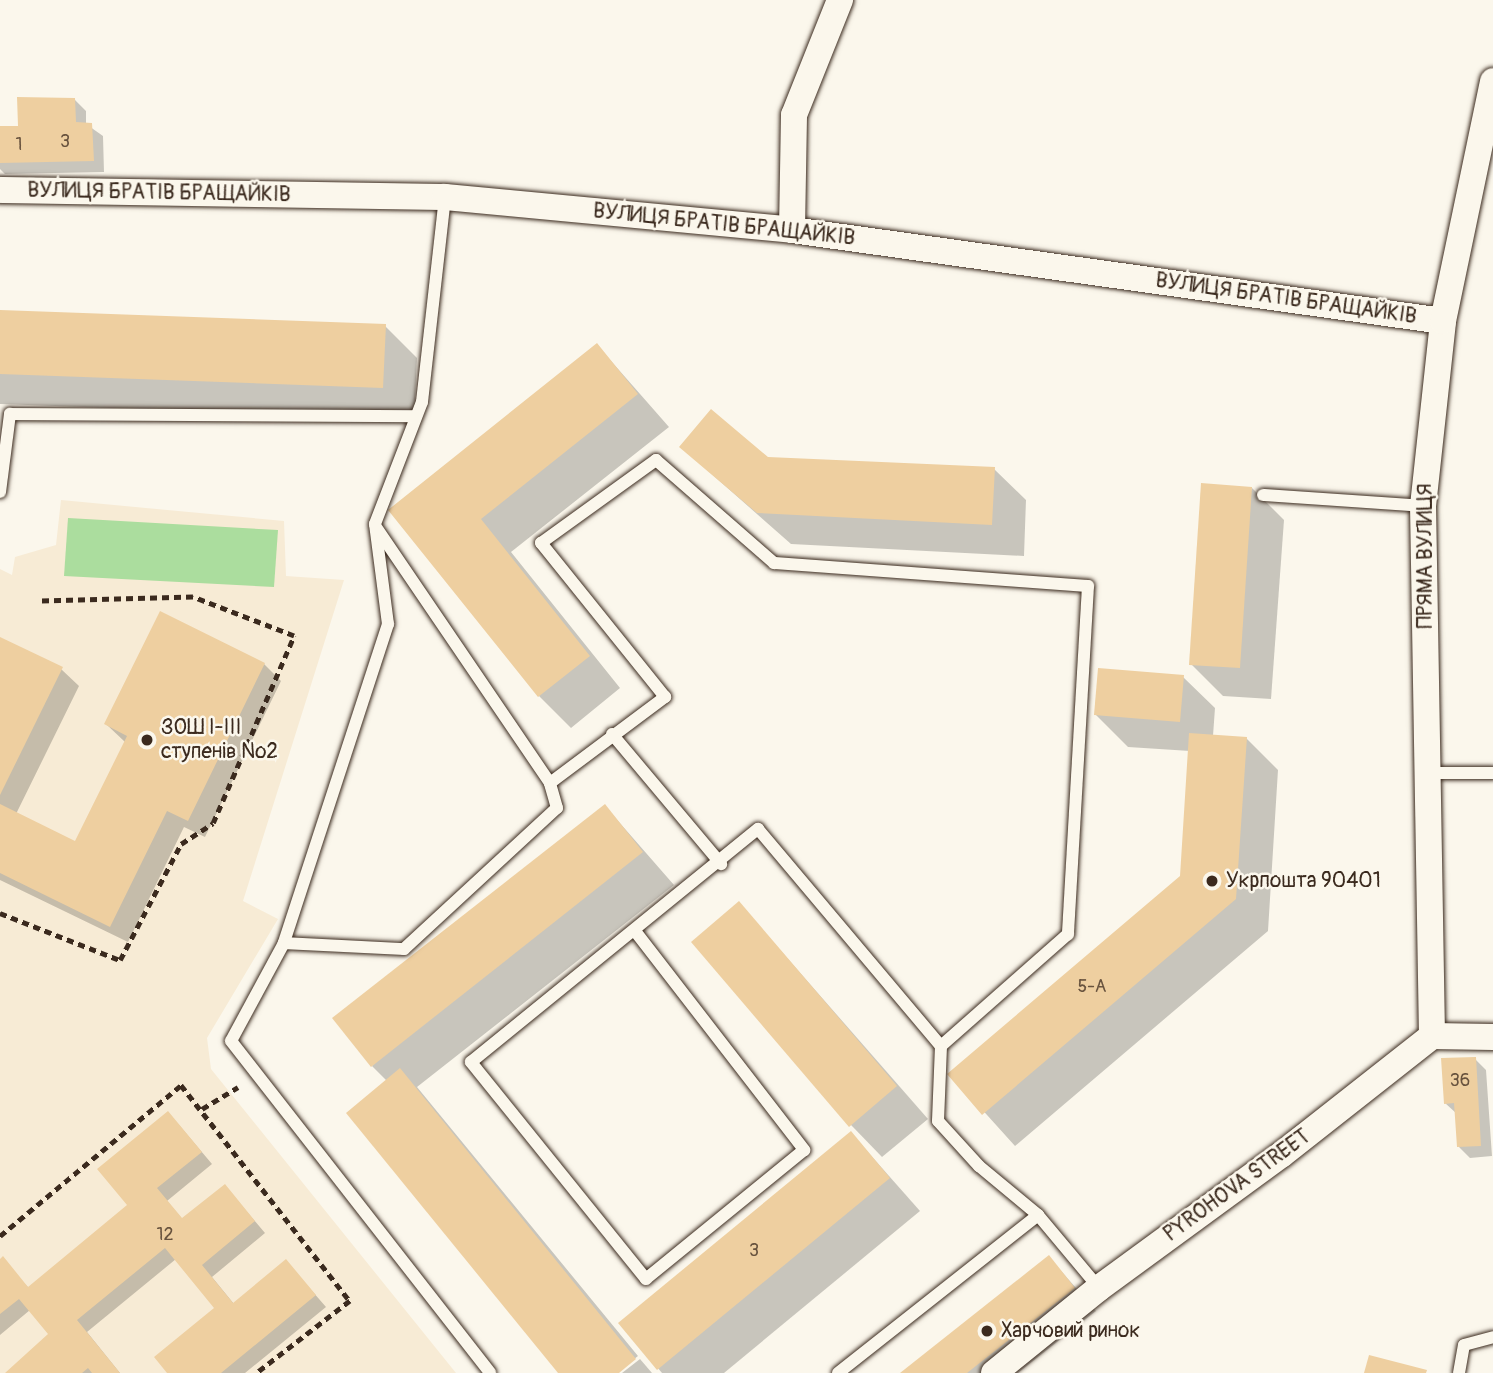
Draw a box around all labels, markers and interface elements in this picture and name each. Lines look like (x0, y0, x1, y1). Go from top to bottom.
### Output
house number: 3 (60, 131, 70, 153)
house number: 1 (15, 134, 23, 156)
street label: ВУЛИЦЯ БРАТІВ БРАЩАЙКІВ (27, 178, 291, 208)
street label: ВУЛИЦЯ БРАТІВ БРАЩАЙКІВ (592, 199, 856, 251)
street label: ВУЛИЦЯ БРАТІВ БРАЩАЙКІВ (1154, 268, 1418, 330)
street label: ПРЯМА ВУЛИЦЯ (1413, 483, 1439, 629)
place label: ЗОШ І-ІІІ ступенів №2 (161, 715, 278, 765)
marker: ЗОШ І-ІІІ ступенів №2 (139, 732, 155, 748)
place label: Укрпошта 90401 (1226, 868, 1381, 894)
marker: Укрпошта 90401 (1204, 873, 1220, 889)
house number: 5-А (1077, 976, 1107, 998)
house number: 36 (1450, 1070, 1470, 1092)
street label: PYROHOVA STREET (1159, 1124, 1315, 1248)
house number: 12 (156, 1224, 174, 1246)
house number: 3 (749, 1240, 759, 1262)
place label: Харчовий ринок (1001, 1318, 1140, 1344)
marker: Харчовий ринок (979, 1323, 995, 1339)

